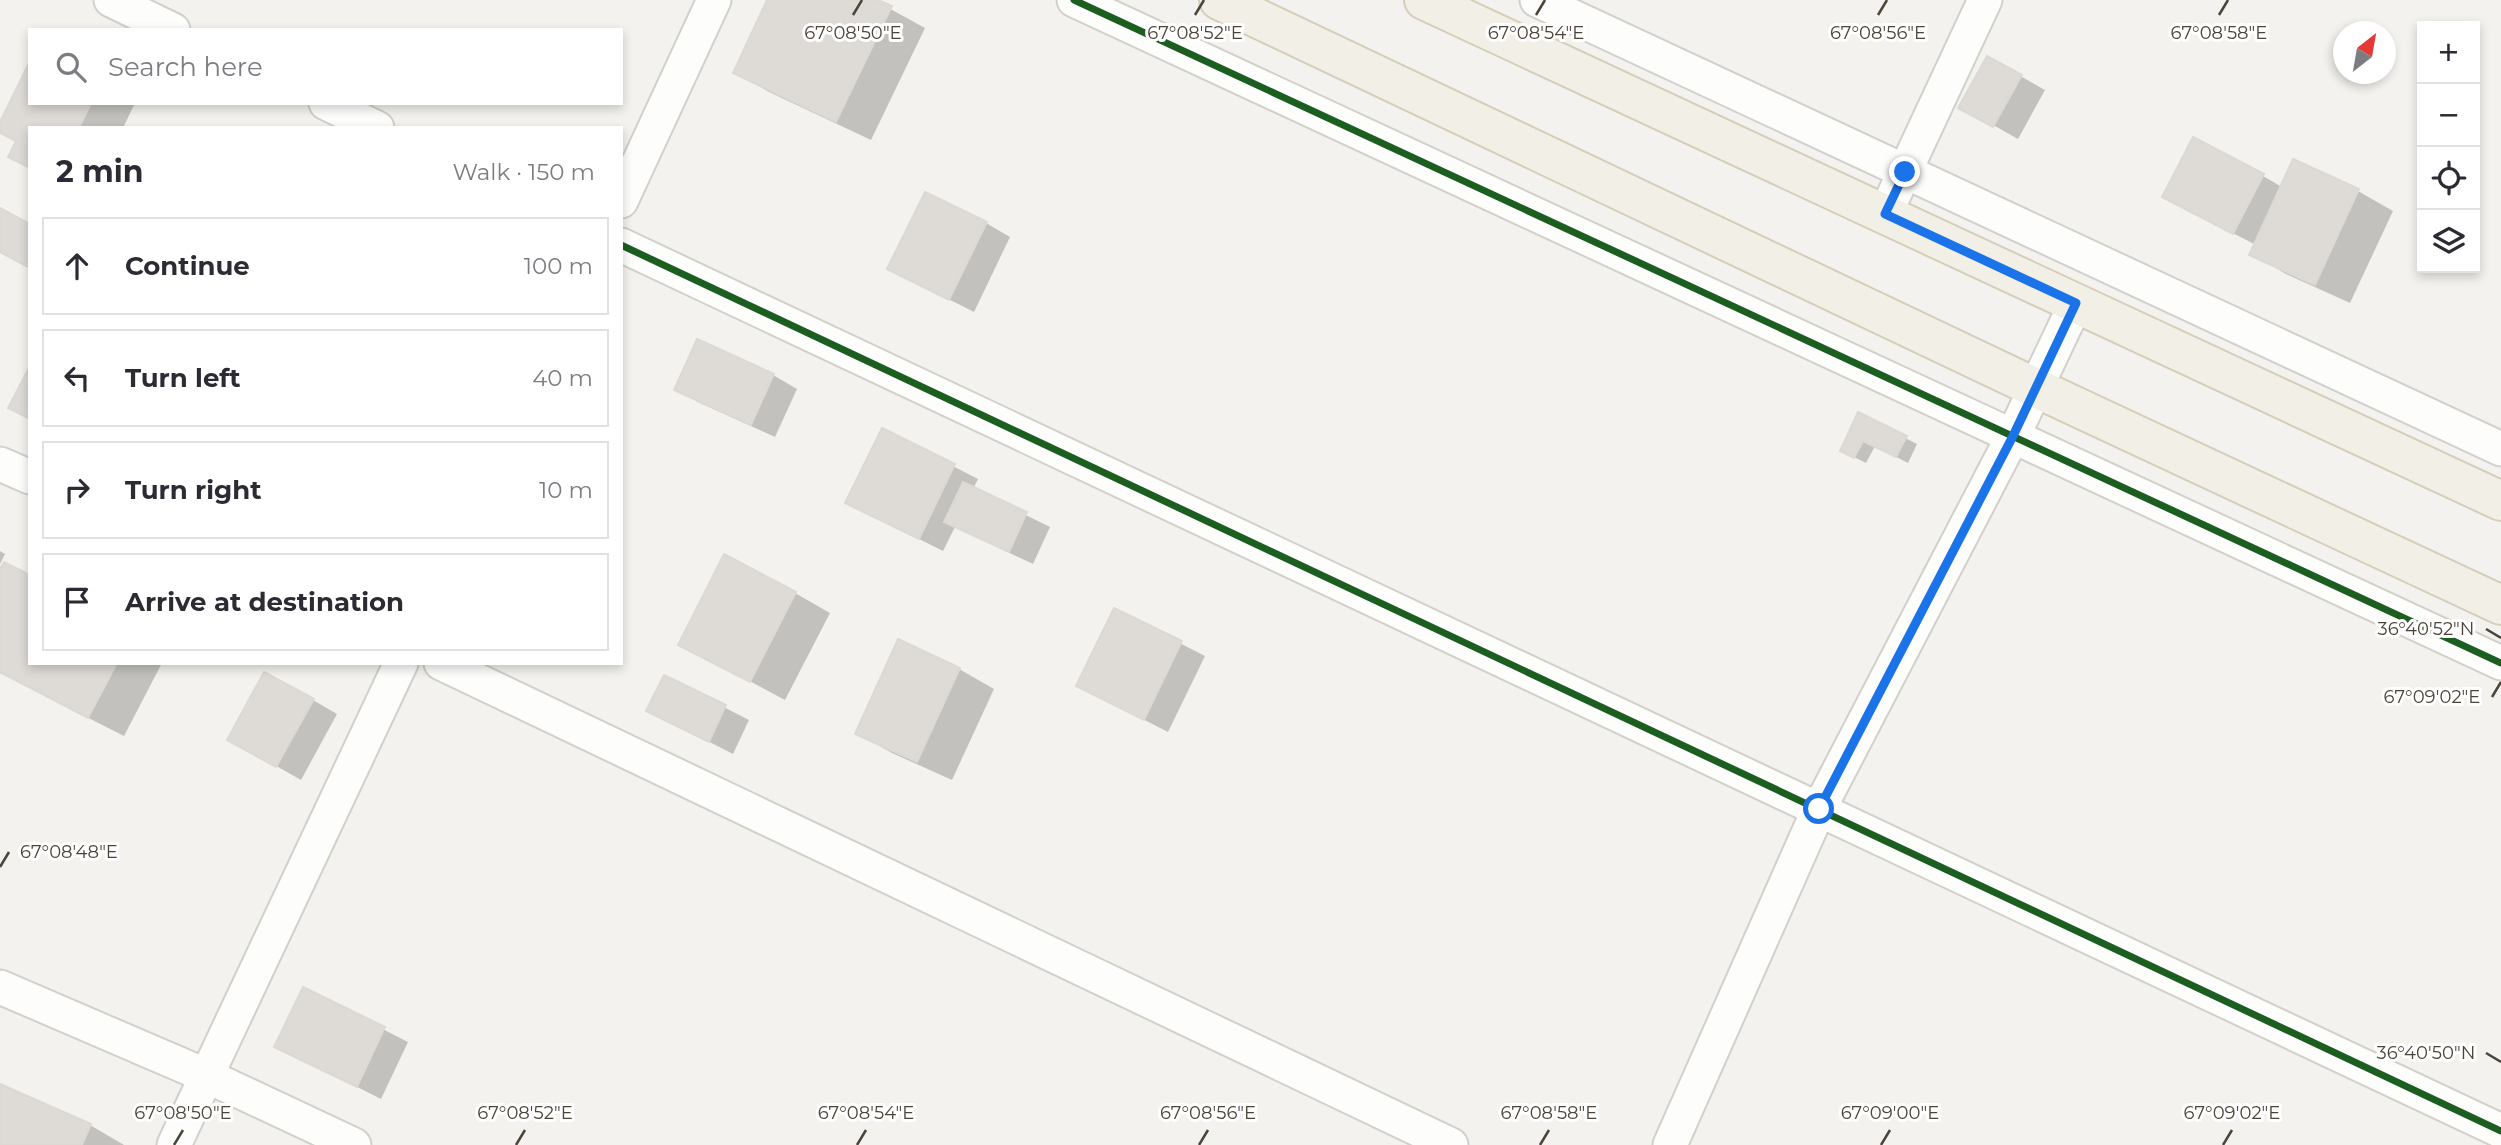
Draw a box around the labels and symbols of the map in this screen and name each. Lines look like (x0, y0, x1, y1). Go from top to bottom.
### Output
north arrow (2333, 21, 2396, 84)
text: 67°08'50"E (804, 22, 902, 44)
text: 67°08'52"E (1147, 22, 1243, 44)
text: 67°08'54"E (1488, 22, 1584, 44)
text: 67°08'56"E (1830, 22, 1926, 44)
text: 67°08'58"E (2171, 22, 2267, 44)
route end (1889, 156, 1920, 187)
text: 36°40'52"N (2378, 618, 2474, 640)
text: 67°09'02"E (2384, 686, 2480, 708)
route start (1803, 793, 1834, 824)
text: 67°08'48"E (20, 841, 118, 863)
text: 36°40'50"N (2377, 1042, 2475, 1064)
text: 67°08'50"E (134, 1102, 232, 1124)
text: 67°08'52"E (477, 1102, 573, 1124)
text: 67°08'54"E (818, 1102, 914, 1124)
text: 67°08'56"E (1160, 1102, 1256, 1124)
text: 67°08'58"E (1501, 1102, 1597, 1124)
text: 67°09'00"E (1841, 1102, 1939, 1124)
text: 67°09'02"E (2184, 1102, 2280, 1124)

